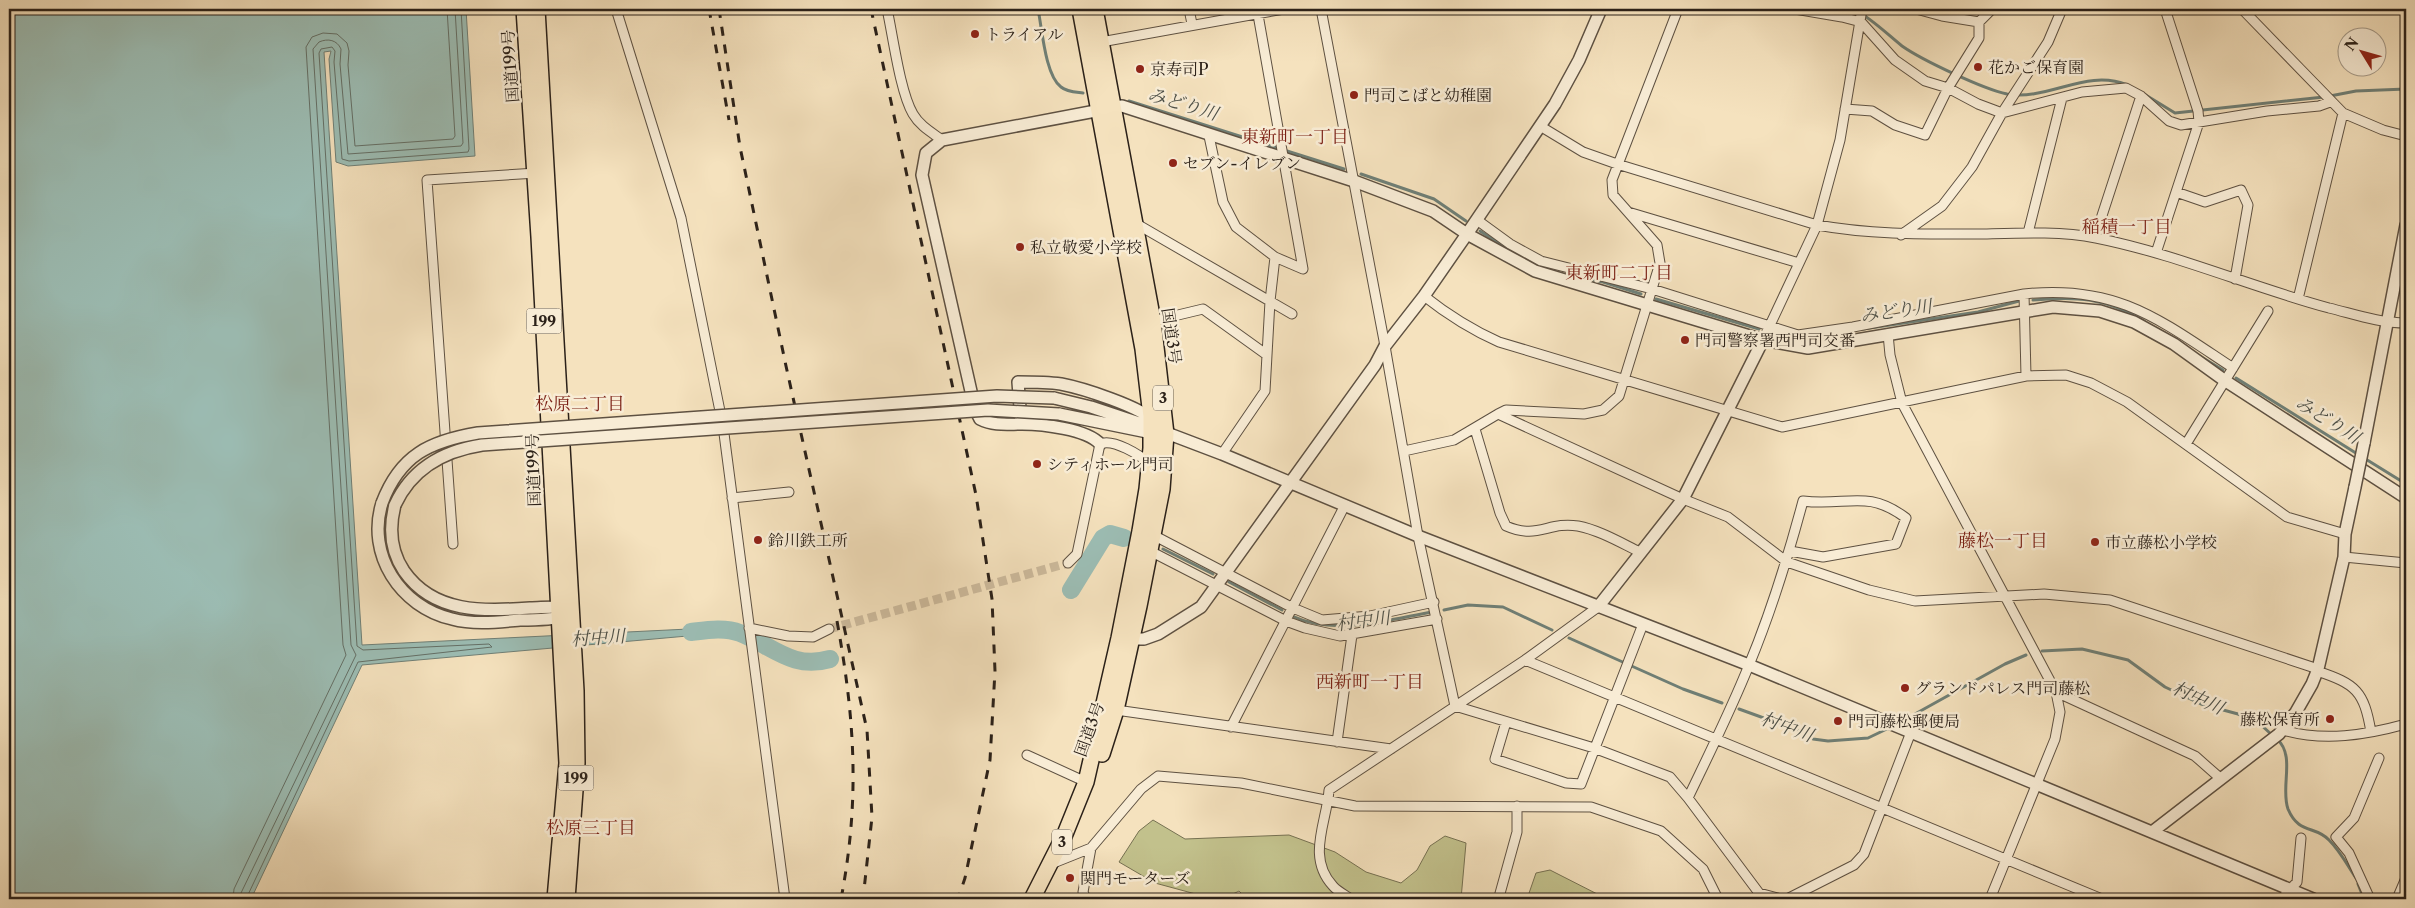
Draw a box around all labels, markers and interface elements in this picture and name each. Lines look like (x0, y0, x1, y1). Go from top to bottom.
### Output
place label: トライアル (985, 24, 1063, 44)
marker: トライアル (969, 28, 981, 40)
north arrow (2338, 28, 2388, 78)
street label: 国道199号 (497, 29, 523, 103)
text: N (2341, 34, 2362, 54)
place label: 花かご保育園 (1988, 57, 2084, 77)
place label: 京寿司P (1150, 59, 1209, 79)
marker: 花かご保育園 (1972, 61, 1984, 73)
marker: 京寿司P (1134, 63, 1146, 75)
water label: みどり川 (1145, 83, 1223, 126)
place label: 門司こばと幼稚園 (1364, 85, 1492, 105)
marker: 門司こばと幼稚園 (1348, 89, 1360, 101)
district label: 東新町一丁目 (1241, 126, 1349, 148)
place label: セブン-イレブン (1183, 153, 1301, 173)
marker: セブン-イレブン (1167, 157, 1179, 169)
district label: 稲積一丁目 (2082, 216, 2172, 238)
place label: 私立敬愛小学校 (1030, 237, 1142, 257)
marker: 私立敬愛小学校 (1014, 241, 1026, 253)
district label: 東新町二丁目 (1565, 262, 1673, 284)
water label: みどり川 (1859, 295, 1935, 327)
street label: 国道3号 (1158, 306, 1186, 366)
road number: 199 (526, 308, 562, 334)
place label: 門司警察署西門司交番 (1695, 330, 1855, 350)
marker: 門司警察署西門司交番 (1679, 334, 1691, 346)
road number: 3 (1153, 386, 1173, 410)
water label: みどり川 (2292, 392, 2366, 449)
district label: 松原二丁目 (535, 393, 625, 415)
street label: 国道199号 (522, 433, 544, 507)
place label: シティホール門司 (1047, 454, 1173, 474)
marker: シティホール門司 (1031, 458, 1043, 470)
place label: 鈴川鉄工所 (767, 530, 848, 550)
district label: 藤松一丁目 (1958, 530, 2048, 552)
place label: 市立藤松小学校 (2105, 532, 2217, 552)
marker: 鈴川鉄工所 (752, 534, 764, 546)
marker: 市立藤松小学校 (2089, 536, 2101, 548)
water label: 村中川 (1335, 607, 1393, 635)
water label: 村中川 (570, 625, 628, 651)
district label: 西新町一丁目 (1316, 671, 1424, 693)
water label: 村中川 (2169, 677, 2229, 720)
place label: グランドパレス門司藤松 (1915, 678, 2090, 698)
marker: グランドパレス門司藤松 (1899, 682, 1911, 694)
street label: 国道3号 (1070, 699, 1108, 759)
water label: 村中川 (1758, 707, 1818, 747)
place label: 藤松保育所 (2240, 709, 2320, 729)
place label: 門司藤松郵便局 (1848, 711, 1960, 731)
marker: 藤松保育所 (2324, 713, 2336, 725)
marker: 門司藤松郵便局 (1832, 715, 1844, 727)
road number: 199 (558, 766, 594, 790)
district label: 松原三丁目 (546, 817, 636, 839)
road number: 3 (1052, 830, 1072, 854)
place label: 関門モーターズ (1080, 868, 1191, 888)
marker: 関門モーターズ (1064, 872, 1076, 884)

